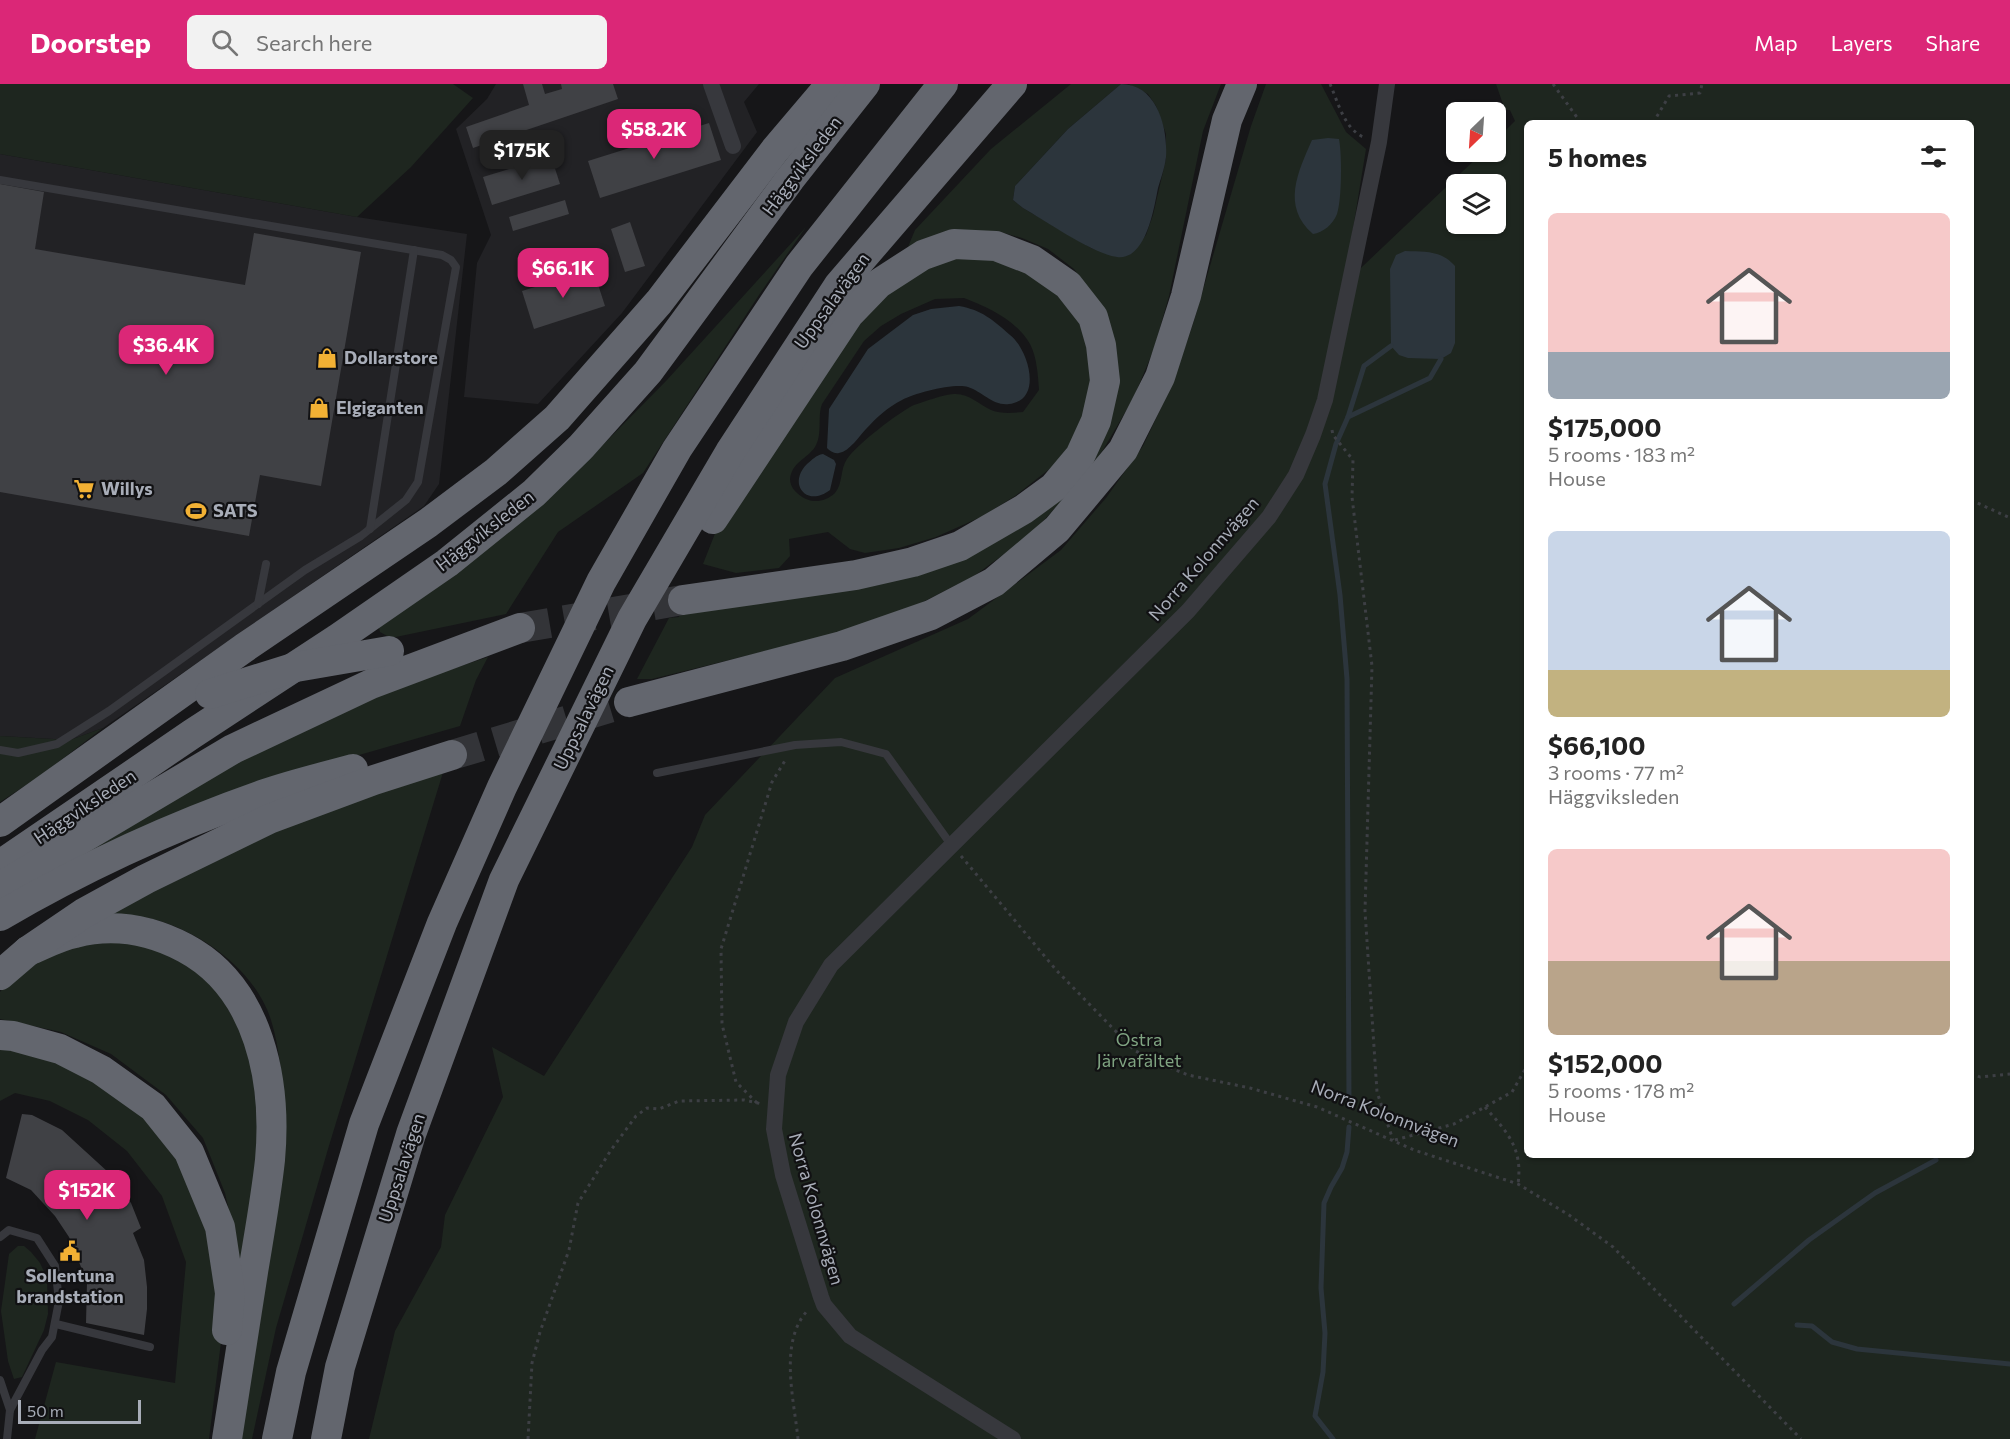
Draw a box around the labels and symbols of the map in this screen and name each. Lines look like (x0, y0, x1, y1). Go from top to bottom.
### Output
north arrow (1446, 102, 1506, 162)
pin: $58.2K (605, 109, 703, 160)
street label: Häggviksleden (757, 111, 846, 219)
pin: $175K (480, 130, 564, 181)
pin: $66.1K (514, 248, 612, 299)
street label: Uppsalavägen (789, 248, 873, 353)
pin: $36.4K (117, 325, 215, 376)
shop icon: Dollarstore (315, 346, 339, 370)
place label: Dollarstore (344, 346, 438, 368)
shop icon: Elgiganten (307, 396, 331, 420)
place label: Elgiganten (336, 396, 424, 418)
supermarket icon: Willys (72, 477, 96, 501)
place label: Willys (101, 477, 153, 499)
street label: Häggviksleden (431, 485, 538, 575)
street label: Norra Kolonnvägen (1143, 492, 1263, 625)
sports icon: SATS (184, 499, 208, 523)
place label: SATS (213, 499, 258, 521)
street label: Uppsalavägen (548, 662, 618, 773)
street label: Häggviksleden (29, 764, 140, 848)
park label: Östra Järvafältet (1096, 1028, 1182, 1071)
street label: Norra Kolonnvägen (1308, 1075, 1463, 1151)
street label: Uppsalavägen (373, 1110, 429, 1225)
street label: Norra Kolonnvägen (785, 1130, 849, 1287)
pin: $152K (45, 1170, 129, 1221)
public building icon: Sollentuna brandstation (58, 1239, 82, 1263)
place label: Sollentuna brandstation (16, 1264, 124, 1307)
scale bar (18, 1397, 141, 1424)

